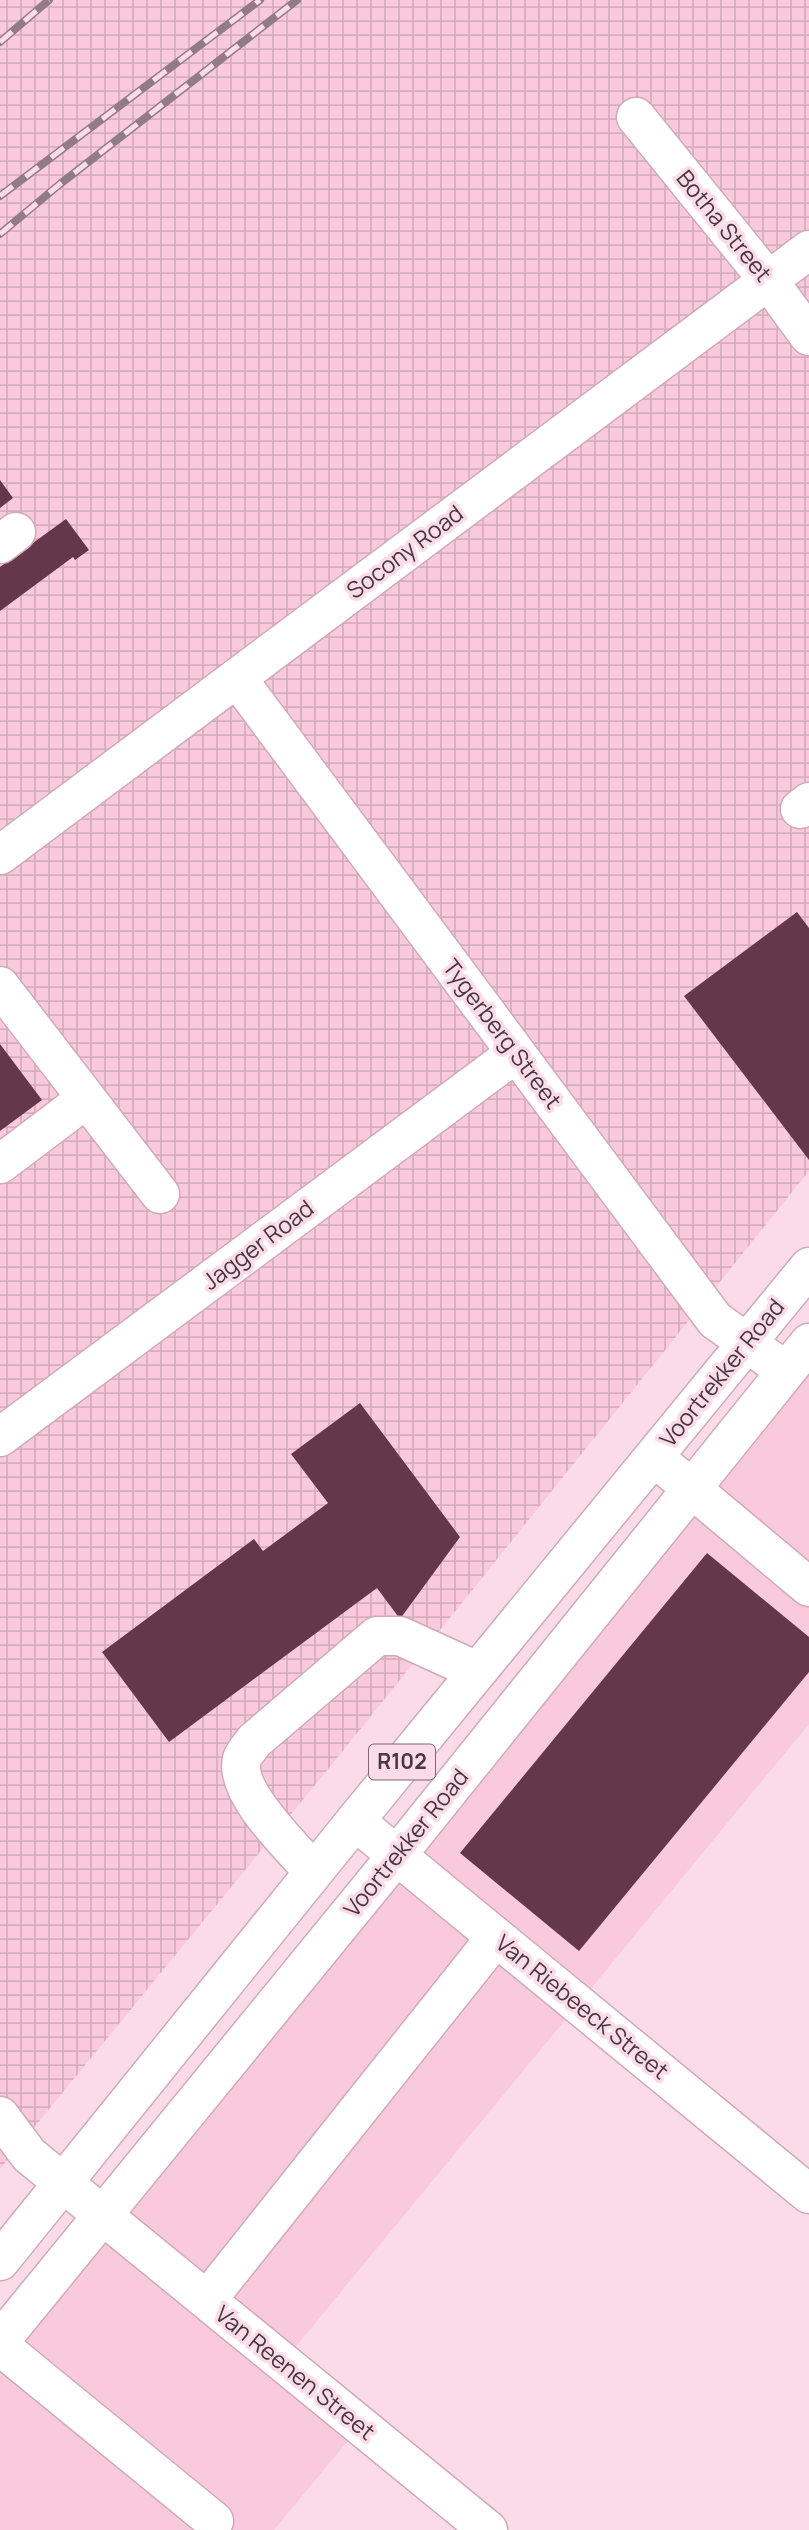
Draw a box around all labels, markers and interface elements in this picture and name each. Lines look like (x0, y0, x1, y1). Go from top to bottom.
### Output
street label: Botha Street (670, 163, 780, 288)
street label: Socony Road (340, 497, 469, 606)
street label: Tygerberg Street (436, 952, 570, 1115)
street label: Jagger Road (195, 1192, 320, 1297)
street label: Voortrekker Road (651, 1292, 791, 1453)
road number: R102 (369, 1744, 435, 1780)
street label: Voortrekker Road (335, 1762, 475, 1923)
street label: Van Riebeeck Street (489, 1926, 676, 2086)
street label: Van Reenen Street (209, 2298, 382, 2447)

